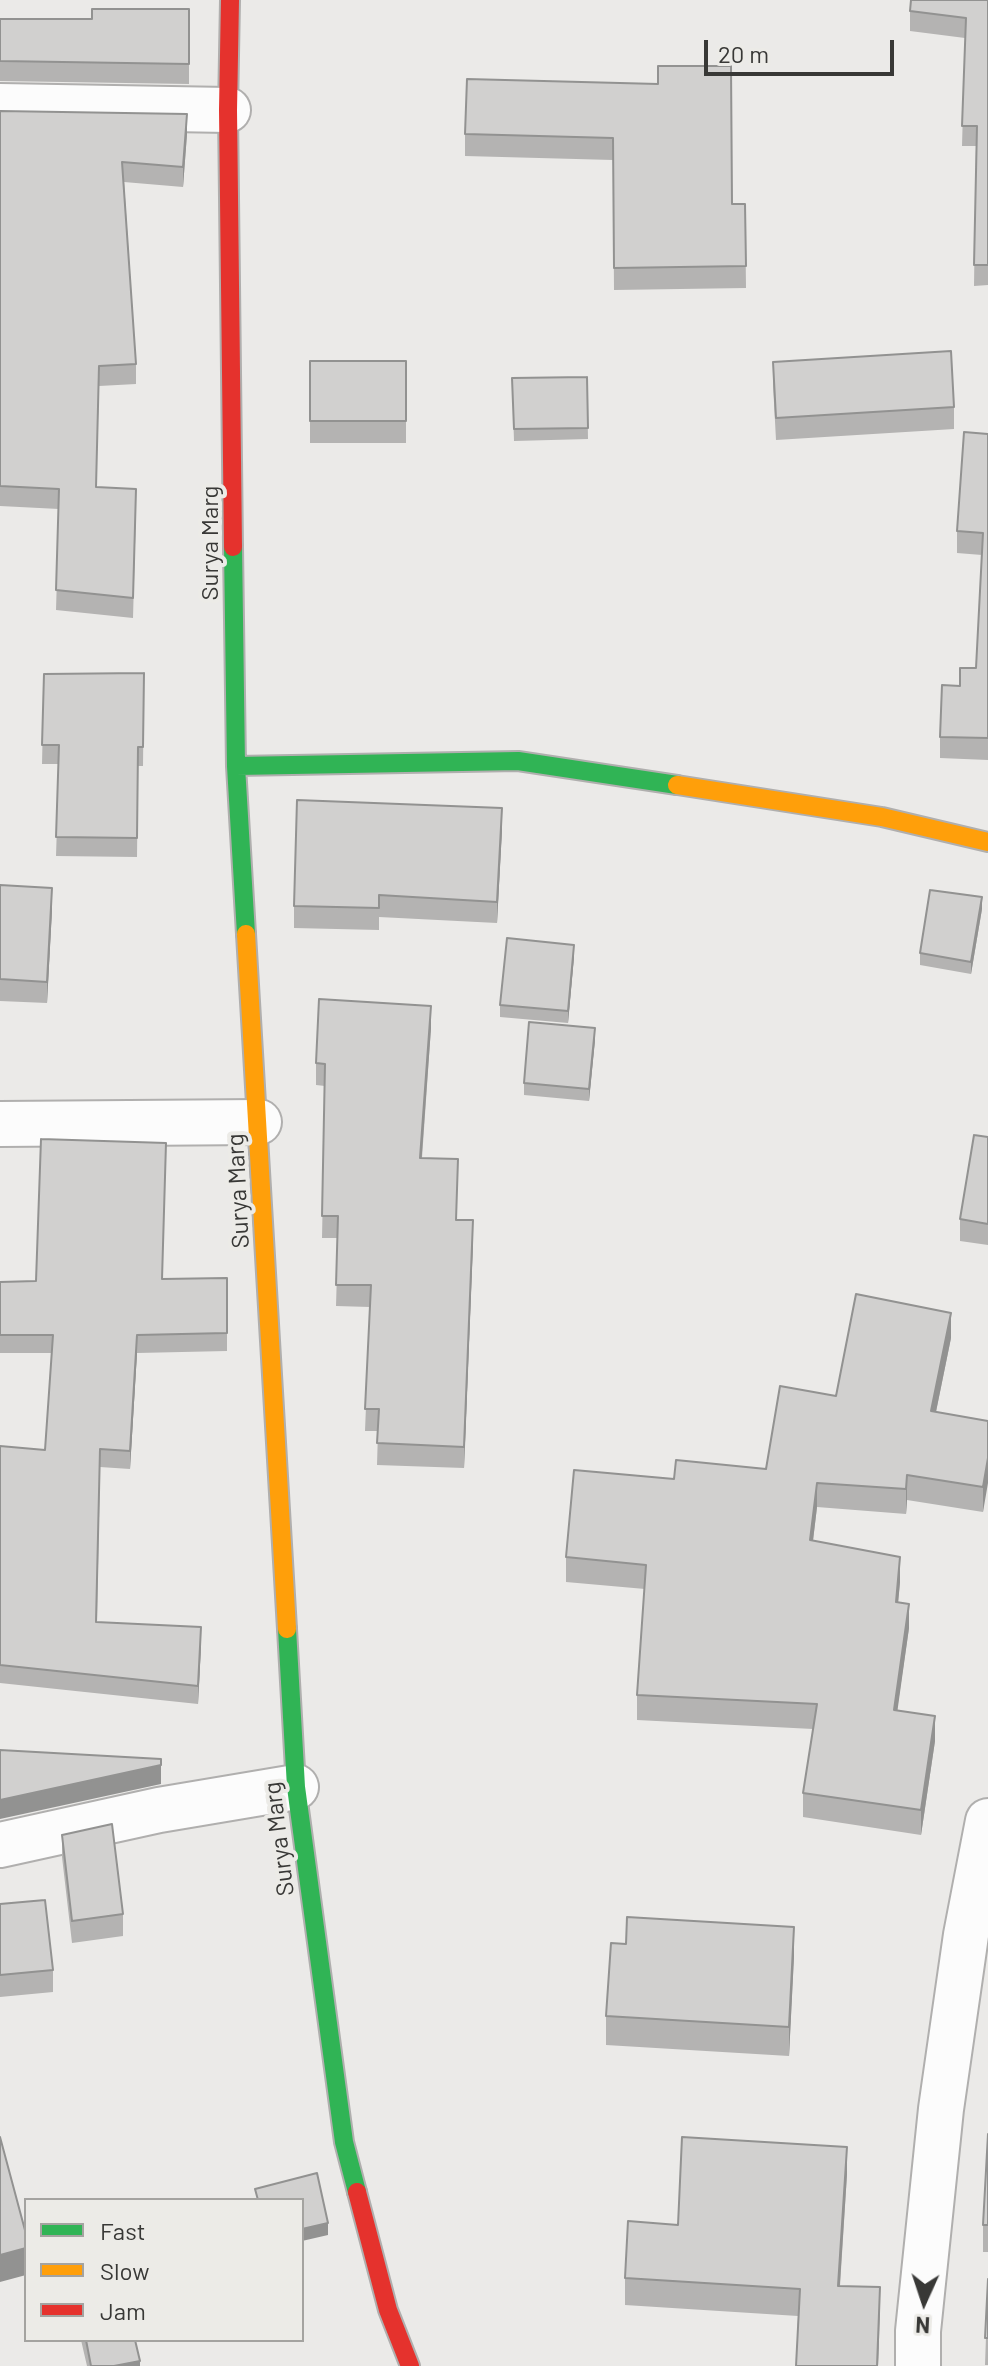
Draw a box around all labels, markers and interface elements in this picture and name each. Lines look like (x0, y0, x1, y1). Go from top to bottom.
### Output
scale bar (708, 24, 898, 74)
text: 20 m (718, 39, 769, 68)
street label: Surya Marg (196, 486, 224, 600)
street label: Surya Marg (221, 1133, 255, 1249)
street label: Surya Marg (258, 1780, 300, 1898)
legend (24, 2198, 304, 2342)
text: Fast (100, 2216, 145, 2245)
text: Slow (100, 2256, 149, 2285)
north arrow (884, 2262, 964, 2342)
text: Jam (100, 2296, 146, 2325)
text: N (915, 2313, 931, 2339)

